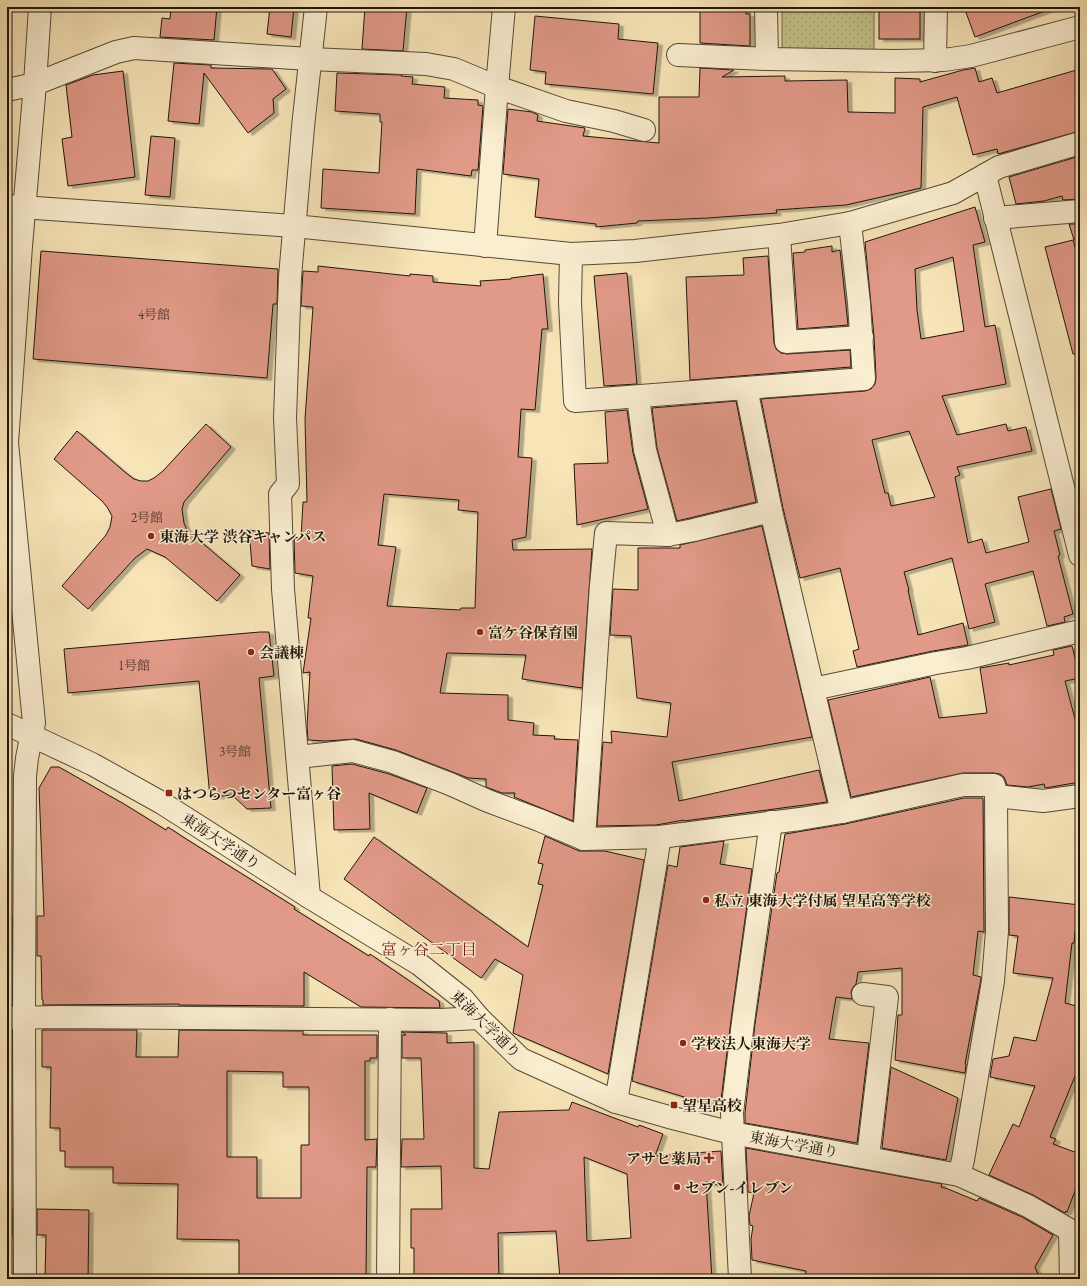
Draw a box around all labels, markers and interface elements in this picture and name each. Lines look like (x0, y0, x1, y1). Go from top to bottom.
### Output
house number: 4号館 (138, 306, 170, 323)
house number: 2号館 (131, 509, 163, 526)
place label: 東海大学 渋谷キャンパス (159, 527, 327, 546)
marker: 東海大学 渋谷キャンパス (146, 531, 156, 541)
place label: 富ケ谷保育園 (488, 623, 578, 642)
marker: 富ケ谷保育園 (475, 627, 485, 637)
place label: 会議棟 (259, 643, 304, 662)
marker: 会議棟 (246, 647, 256, 657)
house number: 1号館 (118, 657, 150, 674)
house number: 3号館 (219, 743, 251, 760)
place label: はつらつセンター富ヶ谷 (177, 784, 341, 803)
marker: はつらつセンター富ヶ谷 (164, 788, 174, 798)
street label: 東海大学通り (178, 809, 264, 873)
place label: 私立 東海大学付属 望星高等学校 (714, 891, 931, 910)
marker: 私立 東海大学付属 望星高等学校 (701, 895, 711, 905)
district label: 富ヶ谷二丁目 (381, 939, 477, 960)
street label: 東海大学通り (447, 986, 525, 1062)
place label: 学校法人東海大学 (691, 1034, 811, 1053)
marker: 学校法人東海大学 (678, 1038, 688, 1048)
place label: 望星高校 (682, 1096, 742, 1115)
marker: 望星高校 (669, 1100, 679, 1110)
street label: 東海大学通り (748, 1127, 840, 1161)
place label: アサヒ薬局 (626, 1149, 701, 1168)
marker: アサヒ薬局 (704, 1153, 714, 1163)
place label: セブン-イレブン (685, 1178, 794, 1197)
marker: セブン-イレブン (672, 1182, 682, 1192)

